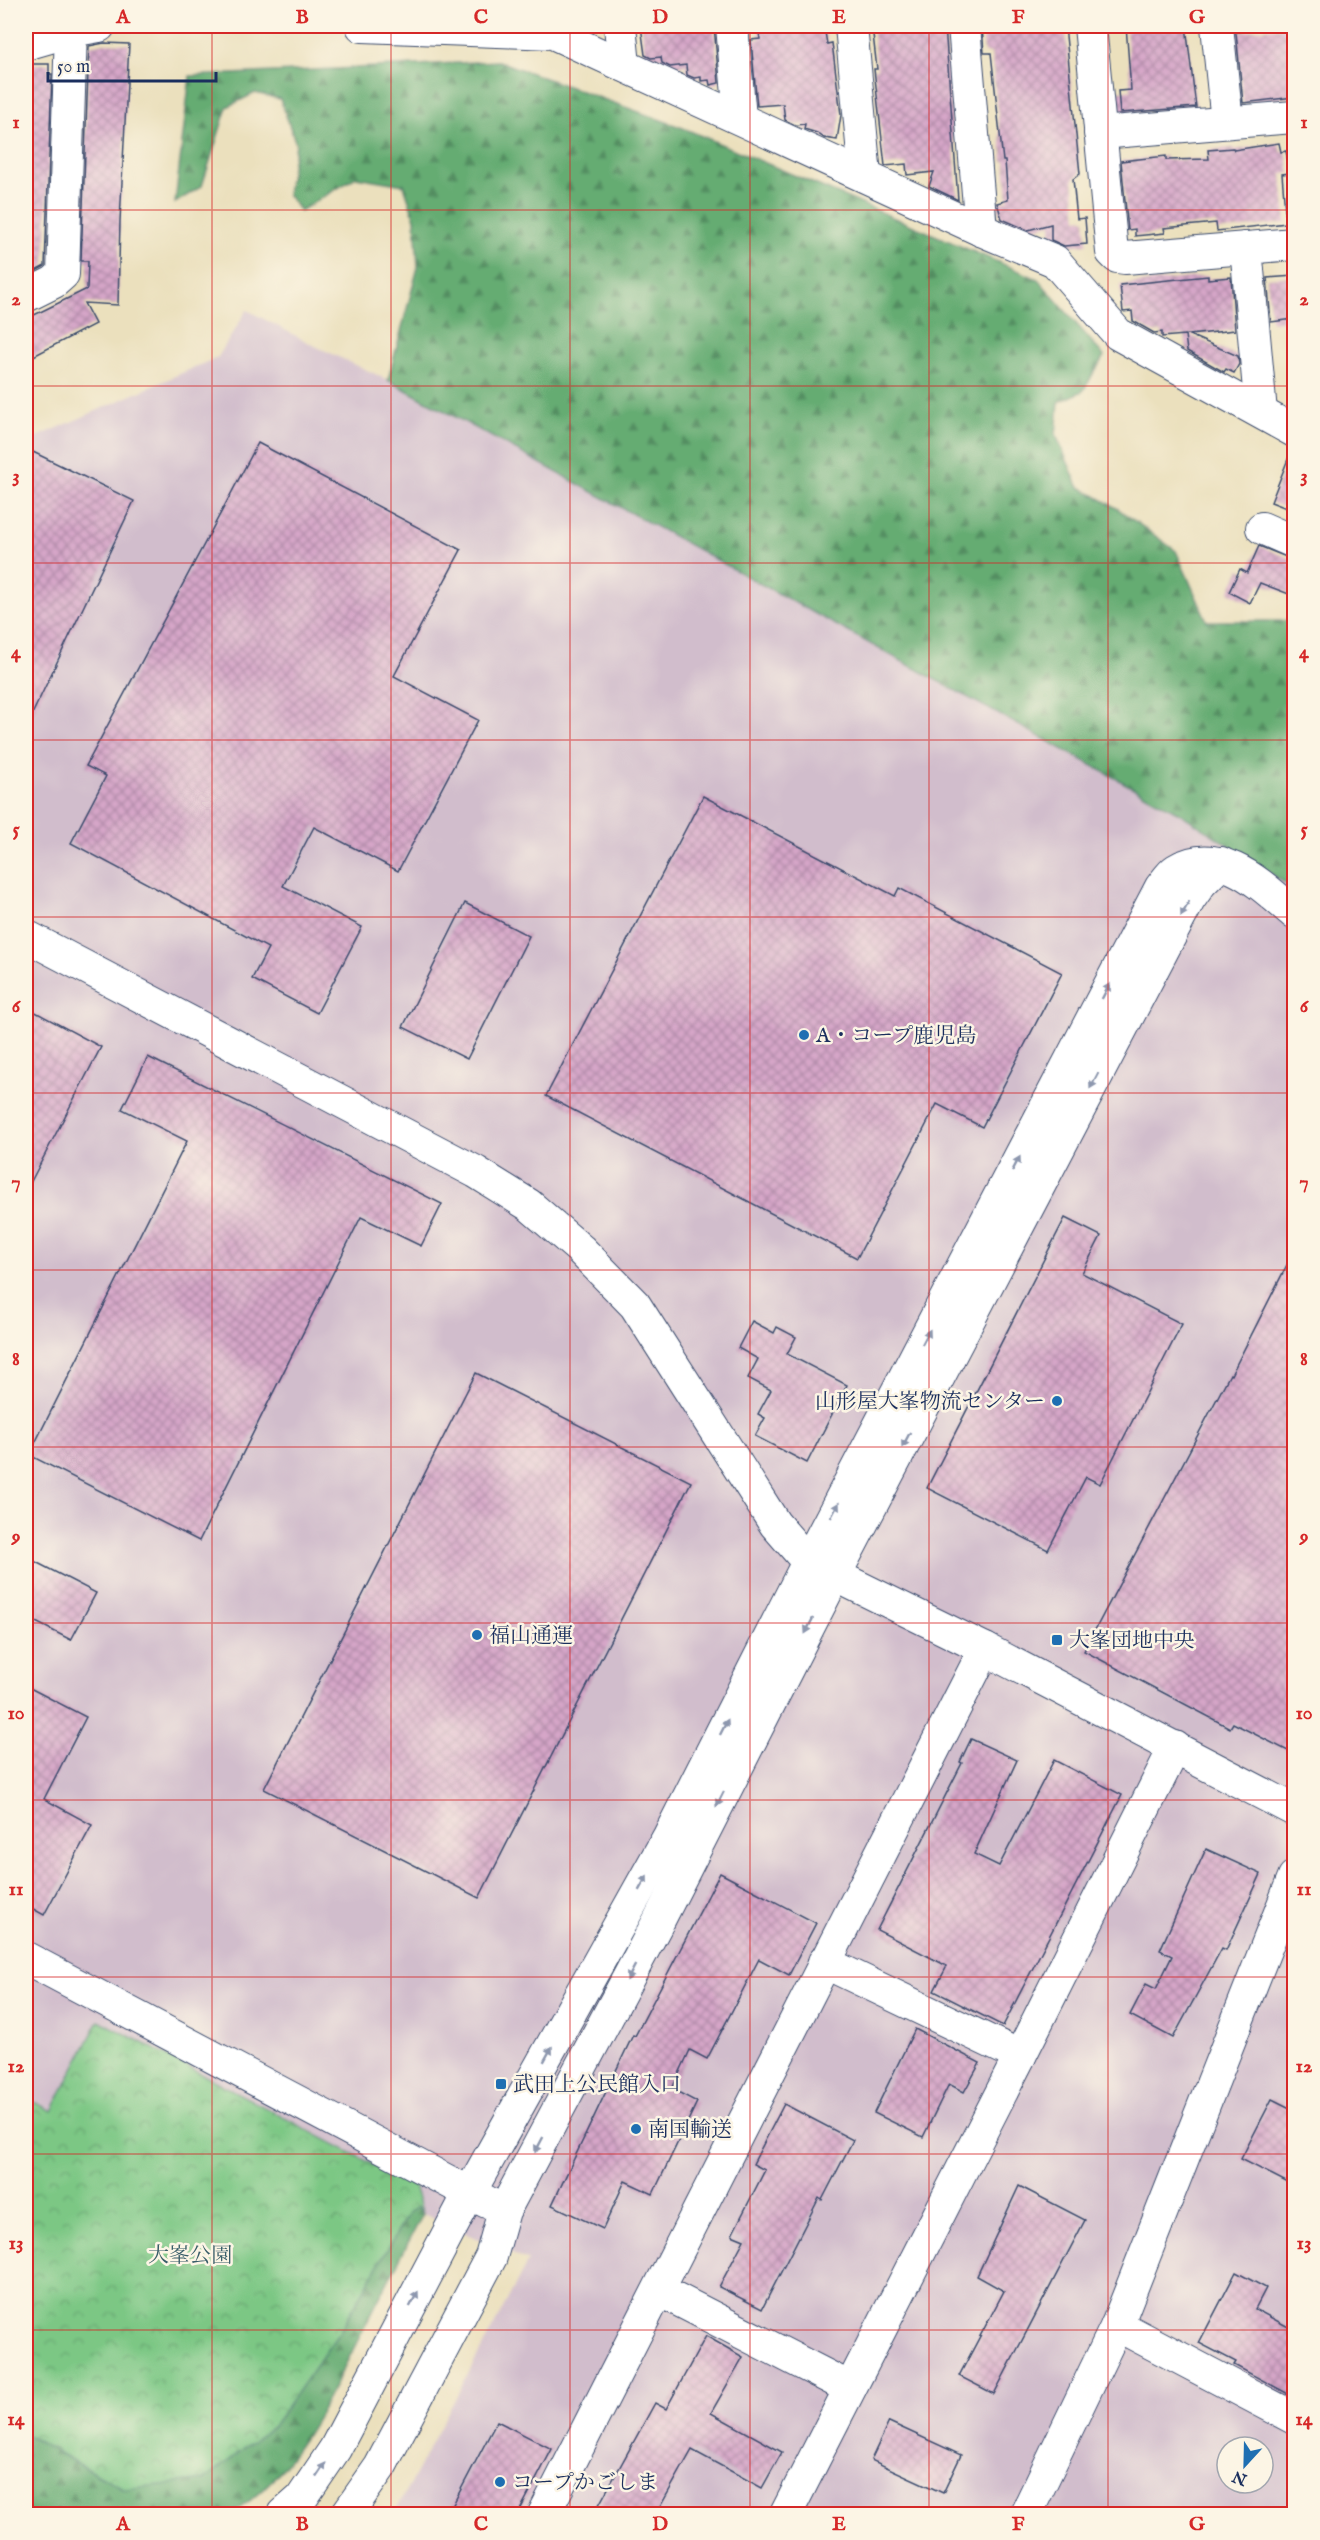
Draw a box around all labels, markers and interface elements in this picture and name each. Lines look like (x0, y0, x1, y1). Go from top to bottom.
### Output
text: A (115, 5, 131, 30)
text: B (295, 5, 309, 30)
text: C (474, 5, 488, 30)
text: D (652, 5, 668, 30)
text: E (832, 5, 846, 30)
text: F (1012, 5, 1025, 30)
text: G (1189, 5, 1206, 30)
scale bar (48, 45, 216, 83)
text: 50 m (57, 56, 90, 79)
text: 1 (12, 110, 20, 135)
text: 1 (1300, 110, 1308, 135)
text: 2 (11, 287, 21, 312)
text: 2 (1299, 287, 1309, 312)
text: 3 (12, 464, 20, 489)
text: 3 (1300, 464, 1308, 489)
text: 4 (11, 640, 22, 665)
text: 4 (1299, 640, 1310, 665)
text: 5 (12, 817, 20, 842)
text: 5 (1300, 817, 1308, 842)
one-way arrow (1180, 900, 1190, 917)
one-way arrow (1101, 983, 1111, 1000)
text: 6 (12, 994, 22, 1019)
text: 6 (1300, 994, 1310, 1019)
place label: A・コープ鹿児島 (815, 1023, 976, 1050)
marker: A・コープ鹿児島 (797, 1028, 811, 1042)
one-way arrow (1089, 1073, 1099, 1090)
one-way arrow (1011, 1155, 1021, 1172)
text: 7 (11, 1170, 21, 1195)
text: 7 (1299, 1170, 1309, 1195)
one-way arrow (921, 1328, 931, 1345)
text: 8 (12, 1347, 20, 1372)
text: 8 (1300, 1347, 1308, 1372)
place label: 山形屋大峯物流センター (815, 1389, 1045, 1416)
marker: 山形屋大峯物流センター (1050, 1394, 1064, 1408)
one-way arrow (901, 1431, 911, 1448)
one-way arrow (830, 1501, 840, 1519)
text: 9 (11, 1524, 21, 1549)
text: 9 (1299, 1524, 1309, 1549)
one-way arrow (804, 1617, 814, 1634)
place label: 福山通運 (489, 1623, 573, 1650)
marker: 福山通運 (470, 1628, 484, 1642)
place label: 大峯団地中央 (1069, 1628, 1195, 1655)
marker: 大峯団地中央 (1050, 1633, 1064, 1647)
text: 10 (7, 1701, 25, 1726)
text: 10 (1295, 1701, 1313, 1726)
one-way arrow (719, 1719, 729, 1736)
one-way arrow (716, 1791, 725, 1808)
one-way arrow (638, 1874, 648, 1891)
text: 11 (9, 1877, 23, 1902)
text: 11 (1297, 1877, 1311, 1902)
one-way arrow (626, 1964, 636, 1981)
one-way arrow (543, 2045, 553, 2062)
text: 12 (8, 2054, 25, 2079)
text: 12 (1296, 2054, 1313, 2079)
place label: 武田上公民館入口 (513, 2072, 681, 2099)
marker: 武田上公民館入口 (494, 2077, 508, 2091)
place label: 南国輸送 (648, 2117, 732, 2144)
marker: 南国輸送 (629, 2122, 643, 2136)
one-way arrow (534, 2136, 544, 2153)
text: 13 (9, 2231, 23, 2256)
text: 13 (1297, 2231, 1311, 2256)
park label: 大峯公園 (148, 2243, 232, 2270)
one-way arrow (409, 2290, 419, 2307)
text: 14 (7, 2407, 26, 2432)
text: 14 (1295, 2407, 1314, 2432)
north arrow (1215, 2435, 1275, 2495)
one-way arrow (315, 2462, 327, 2478)
text: N (1230, 2465, 1251, 2489)
place label: コープかごしま (512, 2470, 658, 2497)
marker: コープかごしま (493, 2475, 507, 2489)
text: A (115, 2512, 131, 2537)
text: B (295, 2512, 309, 2537)
text: C (474, 2512, 488, 2537)
text: D (652, 2512, 668, 2537)
text: E (832, 2512, 846, 2537)
text: F (1012, 2512, 1025, 2537)
text: G (1189, 2512, 1206, 2537)

